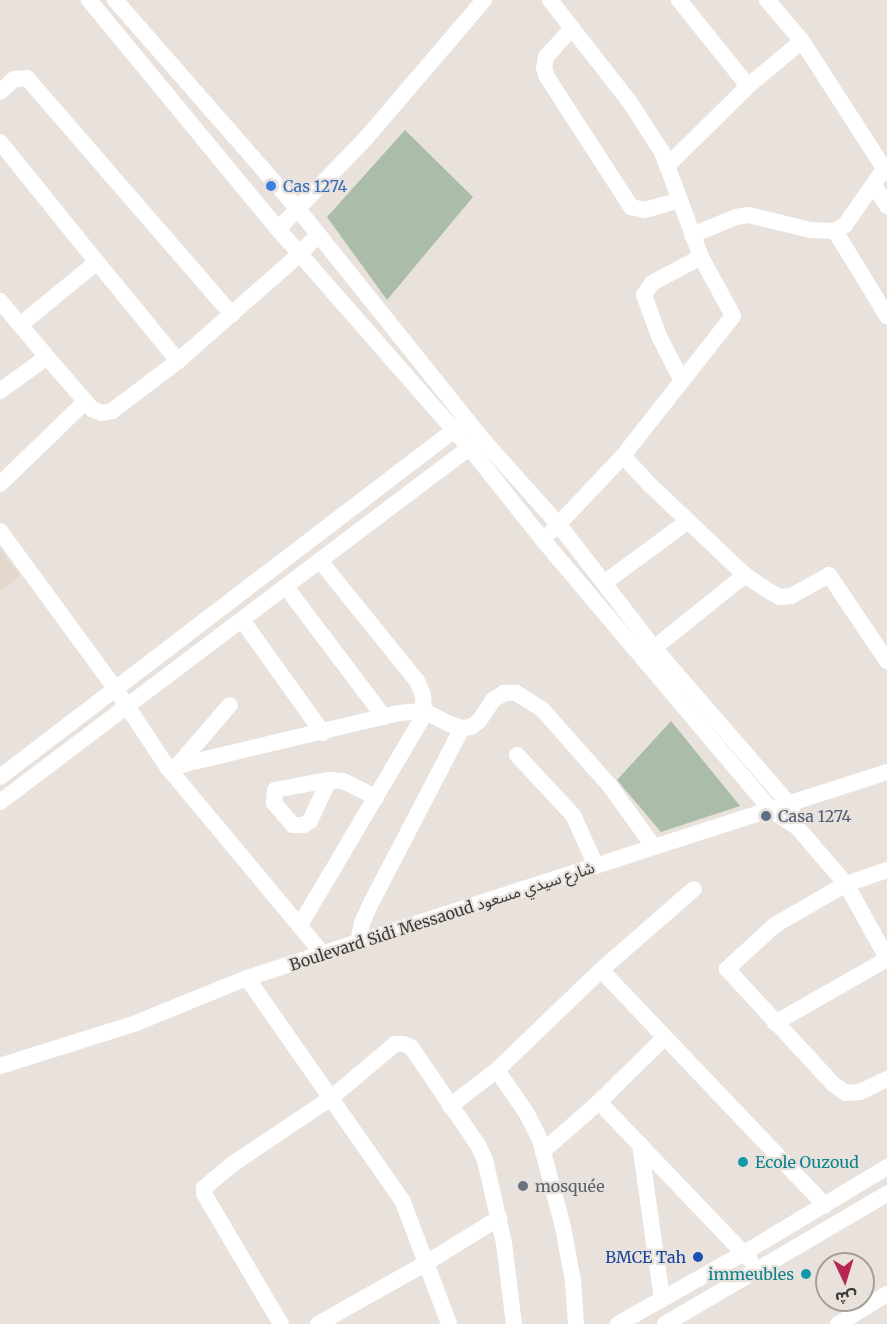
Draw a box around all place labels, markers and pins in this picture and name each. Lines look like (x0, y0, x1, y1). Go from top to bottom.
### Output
place label: Cas 1274 (283, 176, 347, 196)
marker: Cas 1274 (264, 179, 278, 193)
place label: Casa 1274 (778, 806, 851, 826)
marker: Casa 1274 (759, 809, 773, 823)
place label: Ecole Ouzoud (755, 1152, 859, 1172)
marker: Ecole Ouzoud (736, 1155, 750, 1169)
place label: mosquée (535, 1176, 604, 1196)
marker: mosquée (516, 1179, 530, 1193)
place label: BMCE Tah (605, 1247, 686, 1267)
marker: BMCE Tah (691, 1250, 705, 1264)
place label: immeubles (708, 1264, 794, 1284)
marker: immeubles (799, 1267, 813, 1281)

